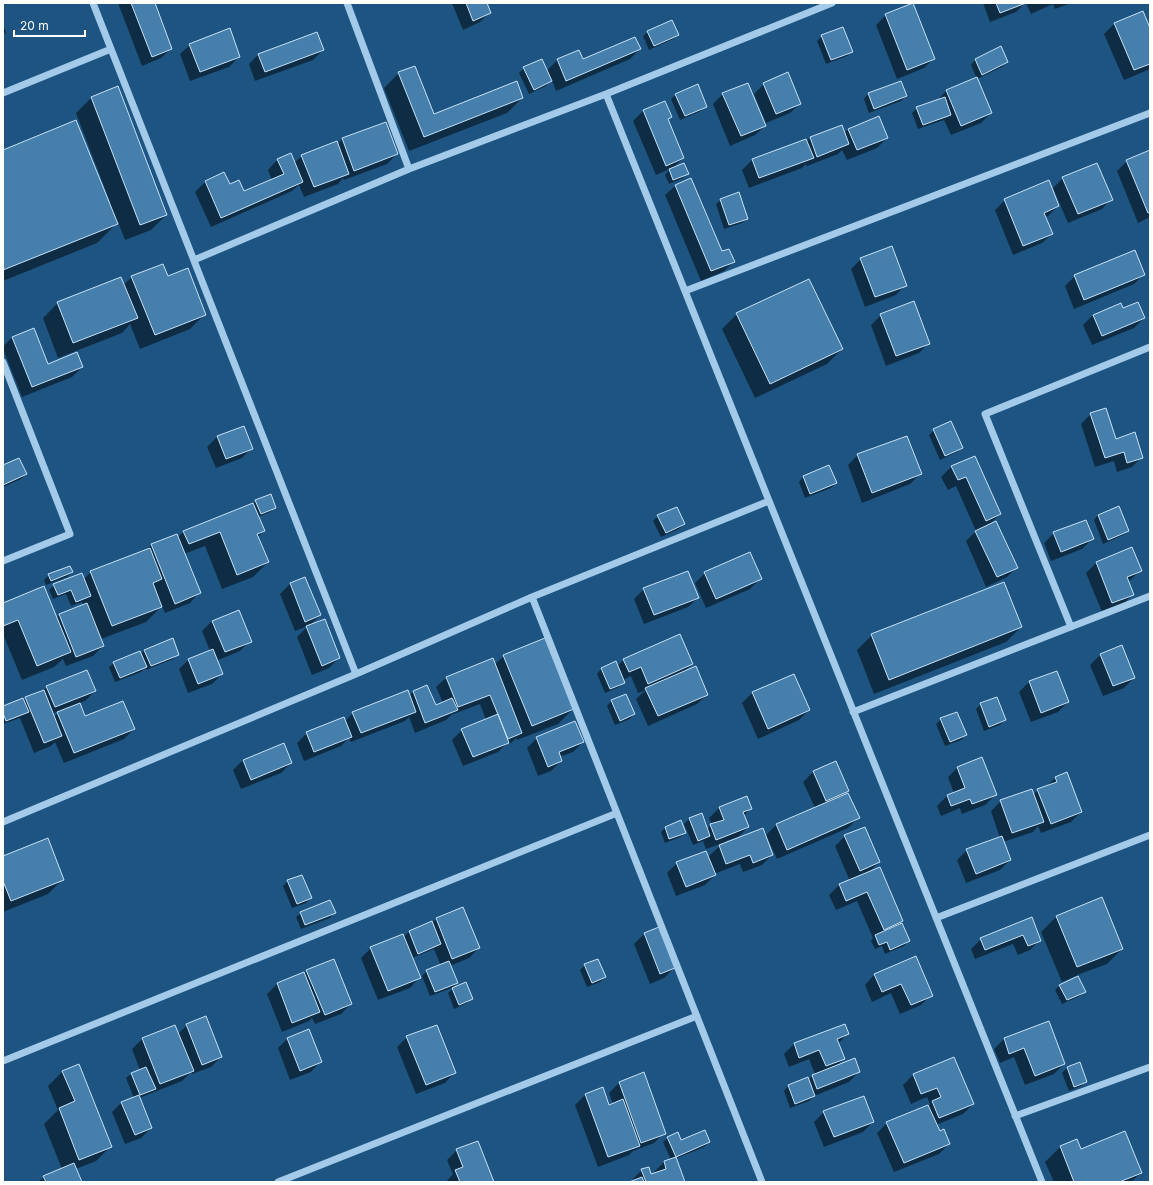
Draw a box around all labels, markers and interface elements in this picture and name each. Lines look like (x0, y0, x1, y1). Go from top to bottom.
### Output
scale bar (14, 12, 85, 38)
text: 20 m (20, 18, 49, 33)

